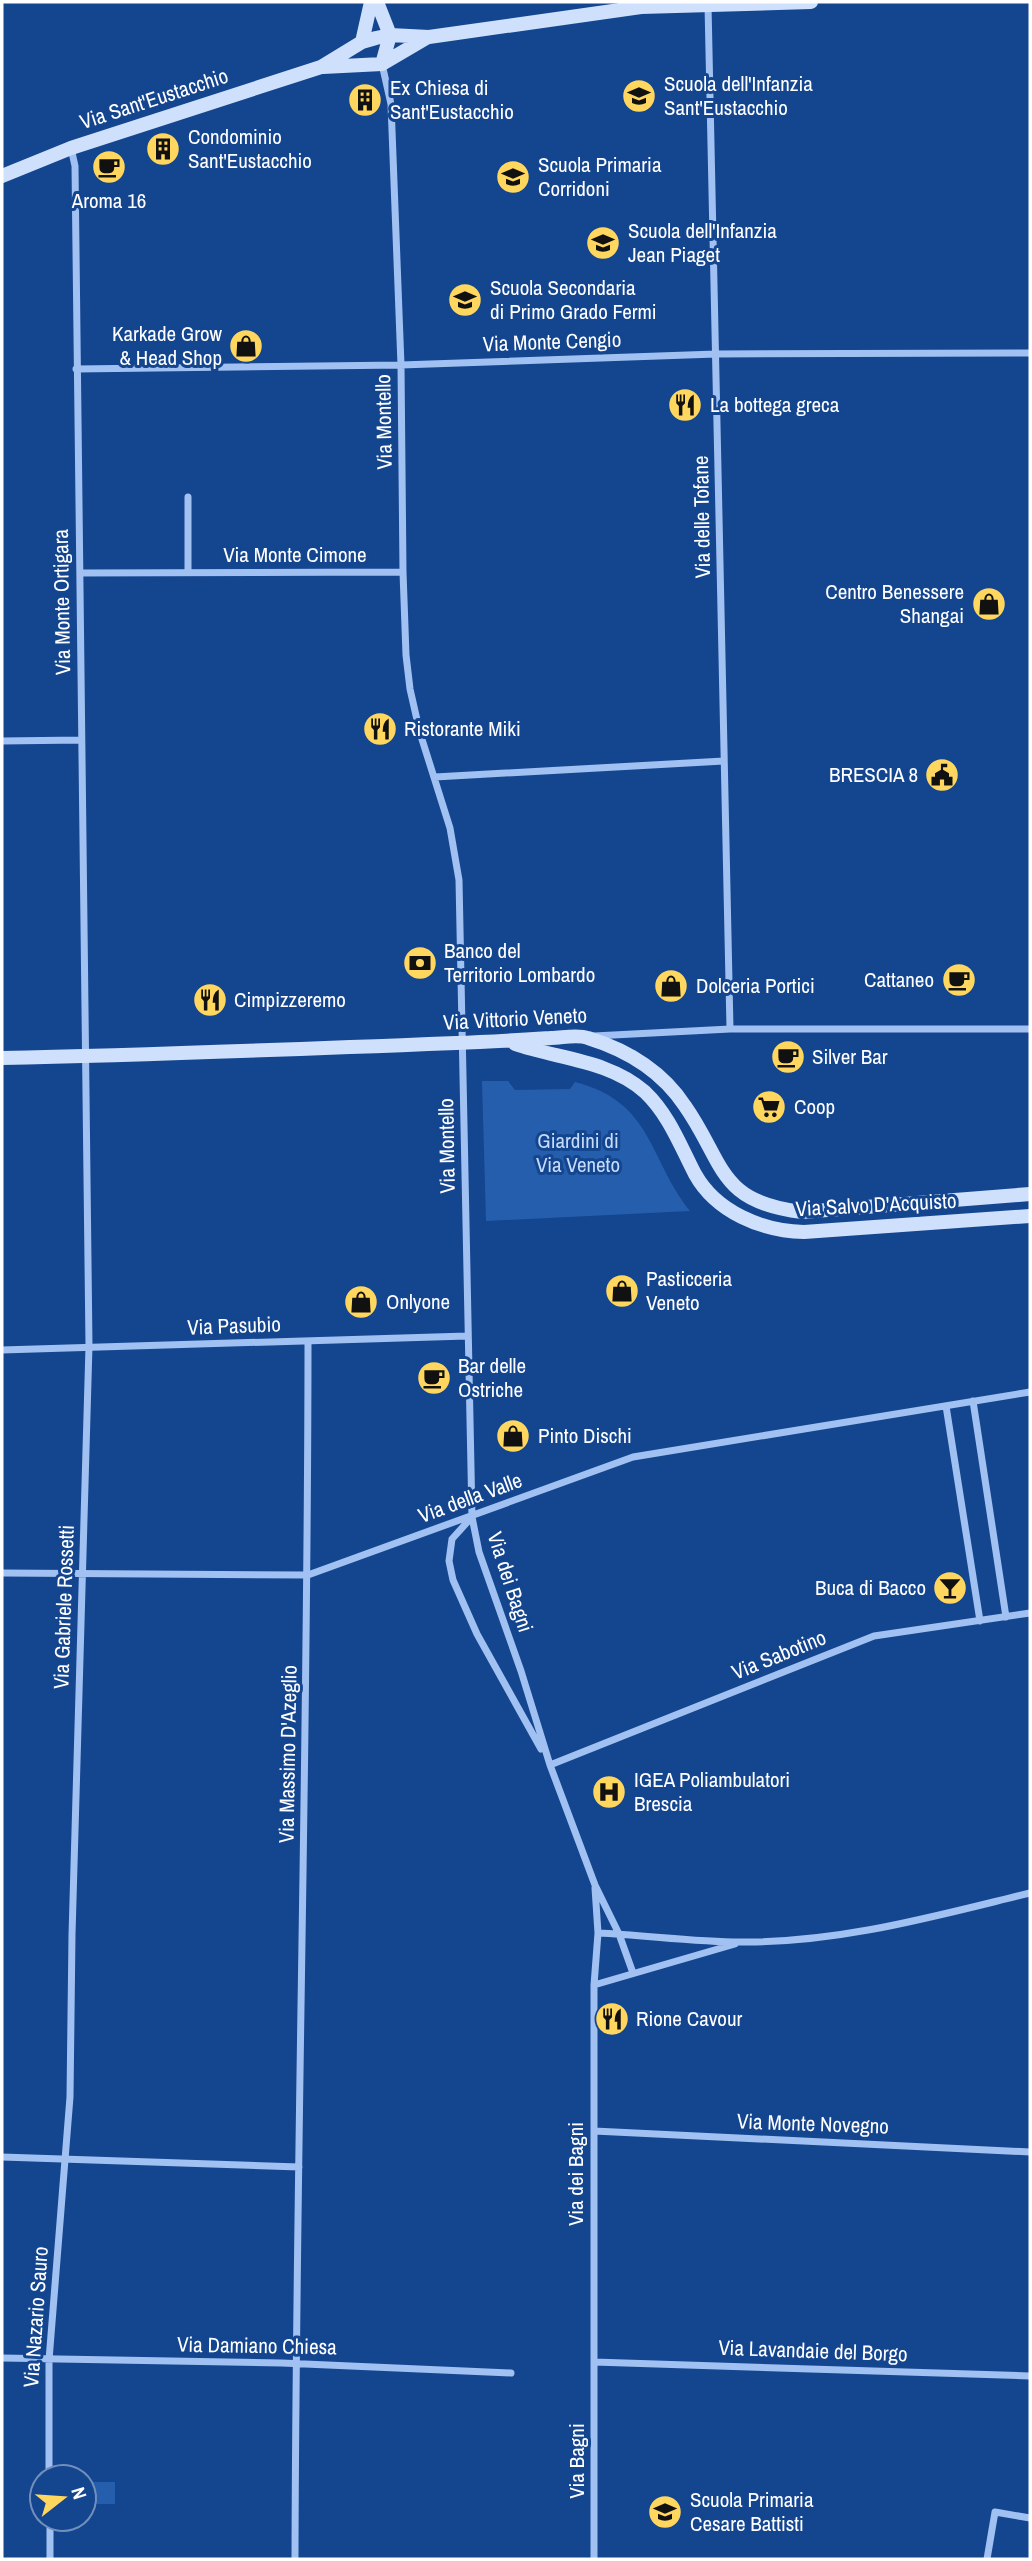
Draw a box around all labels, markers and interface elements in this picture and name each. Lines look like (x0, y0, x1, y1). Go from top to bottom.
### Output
street label: Via Sant'Eustacchio (76, 61, 232, 136)
place label: Scuola dell'Infanzia Sant'Eustacchio (664, 69, 813, 122)
place label: Ex Chiesa di Sant'Eustacchio (390, 73, 514, 126)
school or university icon: Scuola dell'Infanzia Sant'Eustacchio (620, 77, 658, 115)
building icon: Ex Chiesa di Sant'Eustacchio (346, 81, 384, 119)
place label: Condominio Sant'Eustacchio (188, 122, 312, 175)
building icon: Condominio Sant'Eustacchio (144, 130, 182, 168)
cafe icon: Aroma 16 (90, 148, 128, 186)
place label: Scuola Primaria Corridoni (538, 150, 662, 203)
school or university icon: Scuola Primaria Corridoni (494, 158, 532, 196)
place label: Aroma 16 (71, 186, 146, 215)
place label: Scuola dell'Infanzia Jean Piaget (628, 216, 777, 269)
school or university icon: Scuola dell'Infanzia Jean Piaget (584, 224, 622, 262)
place label: Scuola Secondaria di Primo Grado Fermi (490, 273, 657, 326)
school or university icon: Scuola Secondaria di Primo Grado Fermi (446, 281, 484, 319)
place label: Karkade Grow & Head Shop (112, 319, 223, 372)
street label: Via Monte Cengio (482, 325, 622, 358)
shop icon: Karkade Grow & Head Shop (227, 327, 265, 365)
street label: Via Montello (368, 374, 399, 470)
restaurant icon: La bottega greca (666, 386, 704, 424)
place label: La bottega greca (710, 390, 840, 419)
street label: Via delle Tofane (686, 455, 717, 579)
street label: Via Monte Ortigara (46, 528, 77, 675)
street label: Via Monte Cimone (223, 540, 367, 569)
place label: Centro Benessere Shangai (825, 577, 964, 630)
shop icon: Centro Benessere Shangai (970, 585, 1008, 623)
restaurant icon: Ristorante Miki (361, 710, 399, 748)
place label: Ristorante Miki (404, 714, 521, 743)
public building icon: BRESCIA 8 (923, 756, 961, 794)
place label: BRESCIA 8 (829, 760, 918, 789)
place label: Banco del Territorio Lombardo (444, 936, 595, 989)
bank icon: Banco del Territorio Lombardo (401, 944, 439, 982)
cafe icon: Cattaneo (940, 961, 978, 999)
place label: Cattaneo (864, 965, 934, 994)
shop icon: Dolceria Portici (652, 967, 690, 1005)
place label: Dolceria Portici (696, 971, 815, 1000)
restaurant icon: Cimpizzeremo (191, 981, 229, 1019)
place label: Cimpizzeremo (234, 985, 346, 1014)
street label: Via Vittorio Veneto (442, 1000, 588, 1037)
cafe icon: Silver Bar (769, 1038, 807, 1076)
place label: Silver Bar (812, 1042, 888, 1071)
supermarket icon: Coop (750, 1088, 788, 1126)
place label: Coop (794, 1092, 835, 1121)
street label: Via Montello (431, 1098, 462, 1194)
park label: Giardini di Via Veneto (536, 1126, 620, 1179)
street label: Via Salvo D'Acquisto (795, 1186, 957, 1223)
place label: Pasticceria Veneto (646, 1264, 733, 1317)
shop icon: Pasticceria Veneto (603, 1272, 641, 1310)
shop icon: Onlyone (342, 1283, 380, 1321)
place label: Onlyone (386, 1287, 450, 1316)
street label: Via Pasubio (187, 1309, 281, 1342)
place label: Bar delle Ostriche (458, 1351, 526, 1404)
cafe icon: Bar delle Ostriche (415, 1359, 453, 1397)
shop icon: Pinto Dischi (494, 1417, 532, 1455)
place label: Pinto Dischi (538, 1421, 632, 1450)
street label: Via della Valle (414, 1465, 526, 1530)
street label: Via Gabriele Rossetti (46, 1524, 81, 1690)
street label: Via dei Bagni (481, 1528, 540, 1636)
bar icon: Buca di Bacco (931, 1569, 969, 1607)
place label: Buca di Bacco (815, 1573, 926, 1602)
street label: Via Sabotino (727, 1622, 830, 1687)
street label: Via Massimo D'Azeglio (271, 1665, 304, 1843)
place label: IGEA Poliambulatori Brescia (634, 1765, 790, 1818)
hospital icon: IGEA Poliambulatori Brescia (590, 1773, 628, 1811)
restaurant icon: Rione Cavour (593, 2000, 631, 2038)
place label: Rione Cavour (636, 2004, 743, 2033)
street label: Via Monte Novegno (737, 2106, 889, 2141)
street label: Via dei Bagni (561, 2122, 590, 2226)
street label: Via Nazario Sauro (16, 2245, 55, 2388)
street label: Via Damiano Chiesa (177, 2330, 337, 2361)
street label: Via Lavandaie del Borgo (718, 2333, 908, 2368)
street label: Via Bagni (562, 2423, 591, 2499)
north arrow (28, 2463, 98, 2533)
text: N (65, 2484, 93, 2502)
place label: Scuola Primaria Cesare Battisti (690, 2485, 814, 2538)
school or university icon: Scuola Primaria Cesare Battisti (646, 2493, 684, 2531)

